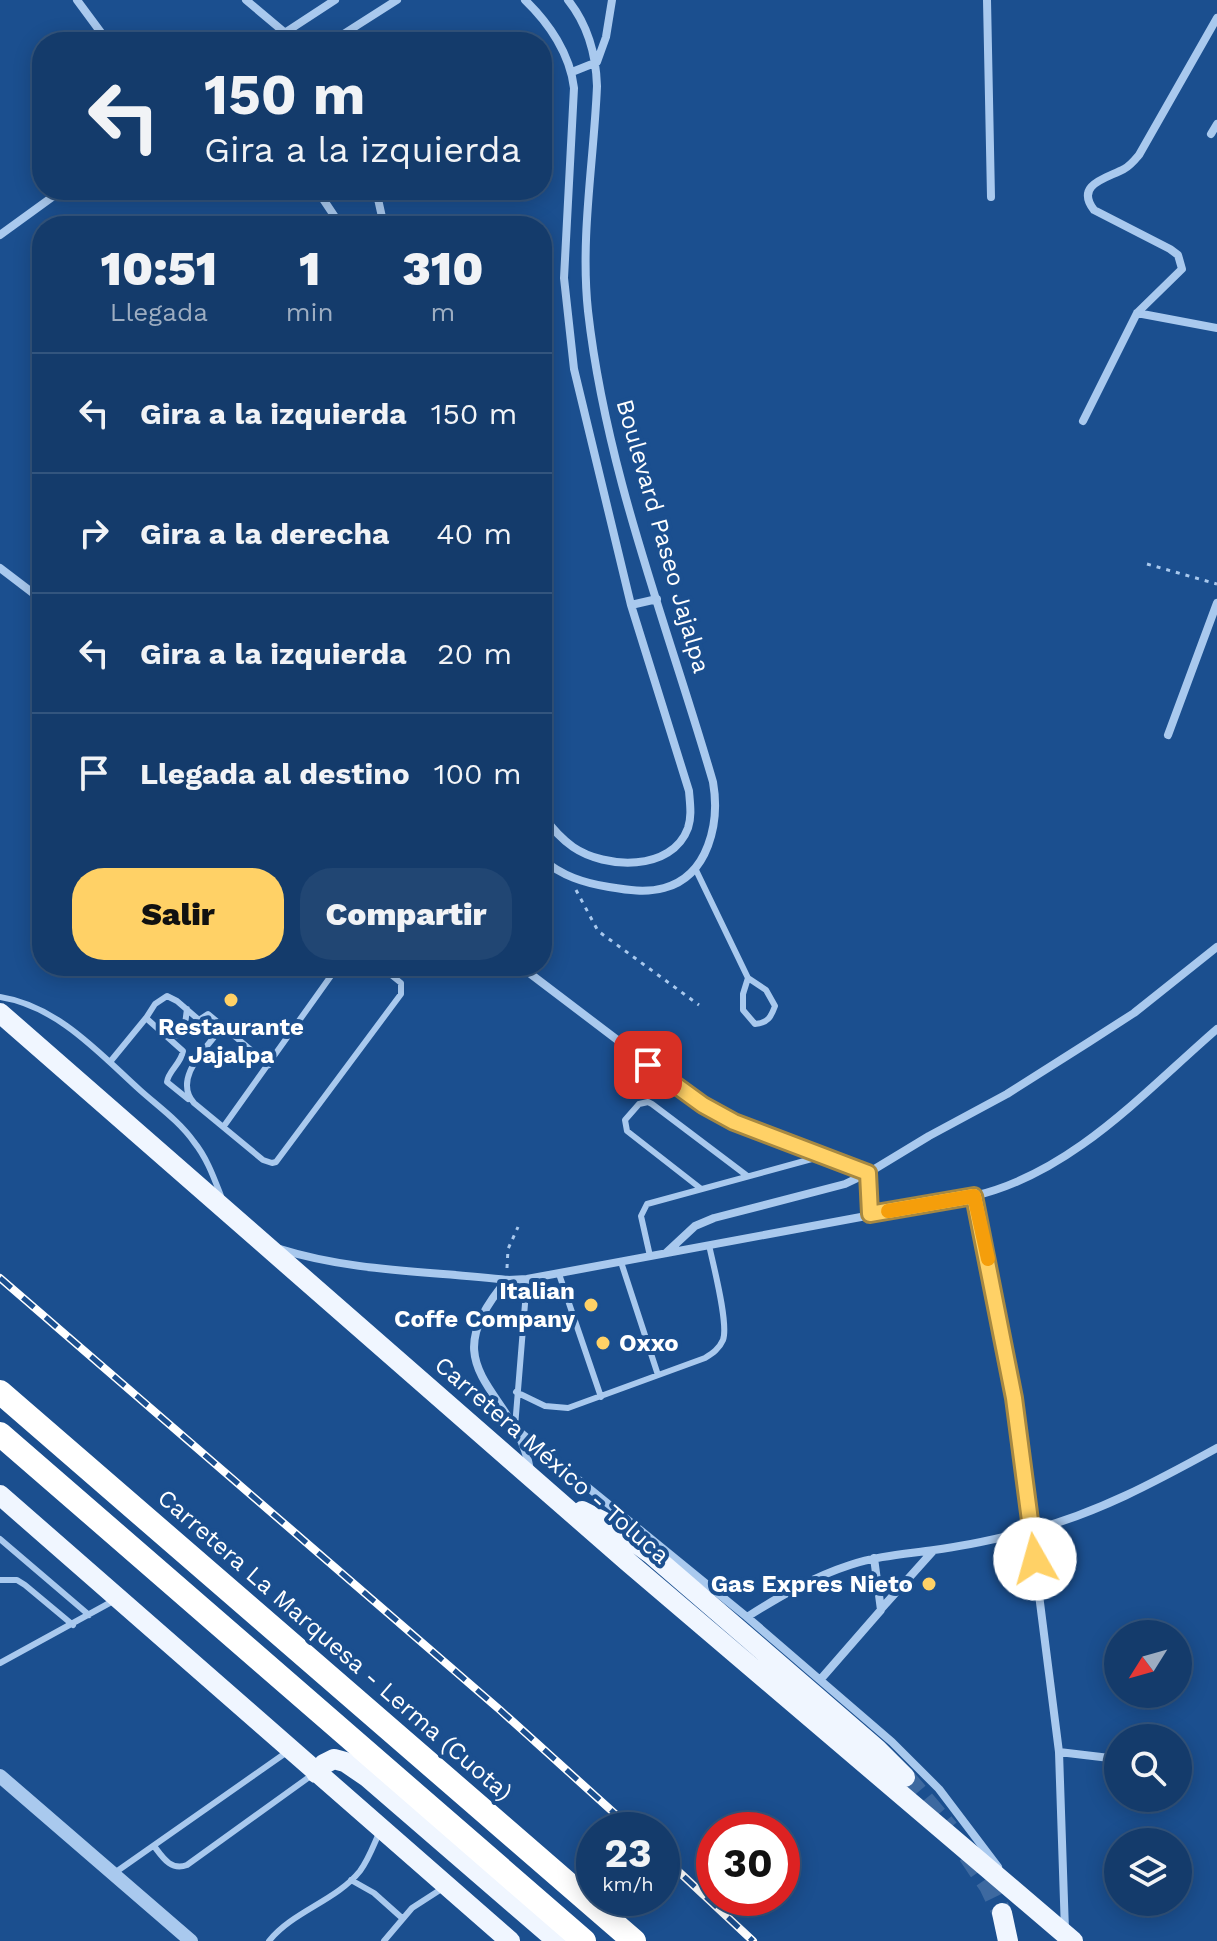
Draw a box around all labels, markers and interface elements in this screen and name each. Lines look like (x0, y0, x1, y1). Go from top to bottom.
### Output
text: 150 m (204, 62, 366, 128)
icon: left (72, 64, 176, 168)
text: Gira a la izquierda (204, 129, 521, 171)
text: 10:51 (101, 240, 217, 297)
text: 1 (299, 240, 320, 297)
text: 310 (402, 240, 483, 297)
text: Llegada (110, 297, 208, 327)
text: min (286, 297, 334, 327)
text: m (430, 297, 455, 327)
icon: left (72, 391, 116, 435)
text: Gira a la izquierda (140, 396, 407, 431)
text: 150 m (431, 396, 517, 431)
street label: Boulevard Paseo Jajalpa (610, 396, 716, 676)
icon: right (72, 511, 116, 555)
text: Gira a la derecha (140, 516, 389, 551)
text: 40 m (436, 516, 512, 551)
icon: left (72, 631, 116, 675)
text: Gira a la izquierda (140, 636, 407, 671)
text: 20 m (437, 636, 512, 671)
icon: arrive (72, 751, 116, 795)
text: Llegada al destino (140, 756, 410, 791)
text: 100 m (434, 756, 522, 791)
button: Salir (72, 868, 284, 960)
button: Compartir (300, 868, 512, 960)
marker: Restaurante Jajalpa (222, 991, 240, 1009)
place label: Restaurante Jajalpa (158, 1013, 304, 1069)
pin (614, 1031, 682, 1099)
icon: arrive (626, 1043, 670, 1087)
place label: Italian Coffe Company (394, 1277, 575, 1333)
marker: Italian Coffe Company (582, 1296, 600, 1314)
place label: Oxxo (619, 1329, 679, 1357)
marker: Oxxo (594, 1334, 612, 1352)
street label: Carretera México - Toluca (429, 1351, 675, 1569)
street label: Carretera La Marquesa - Lerma (Cuota) (152, 1483, 518, 1807)
position arrow (993, 1517, 1077, 1601)
place label: Gas Expres Nieto (711, 1570, 913, 1598)
marker: Gas Expres Nieto (920, 1575, 938, 1593)
north arrow (1104, 1620, 1192, 1708)
map controls (1104, 1620, 1192, 1916)
button: search (1104, 1724, 1192, 1812)
speed limit sign: 30 (696, 1812, 800, 1916)
button: layers (1104, 1828, 1192, 1916)
text: 23 (604, 1830, 652, 1877)
text: km/h (602, 1872, 654, 1896)

